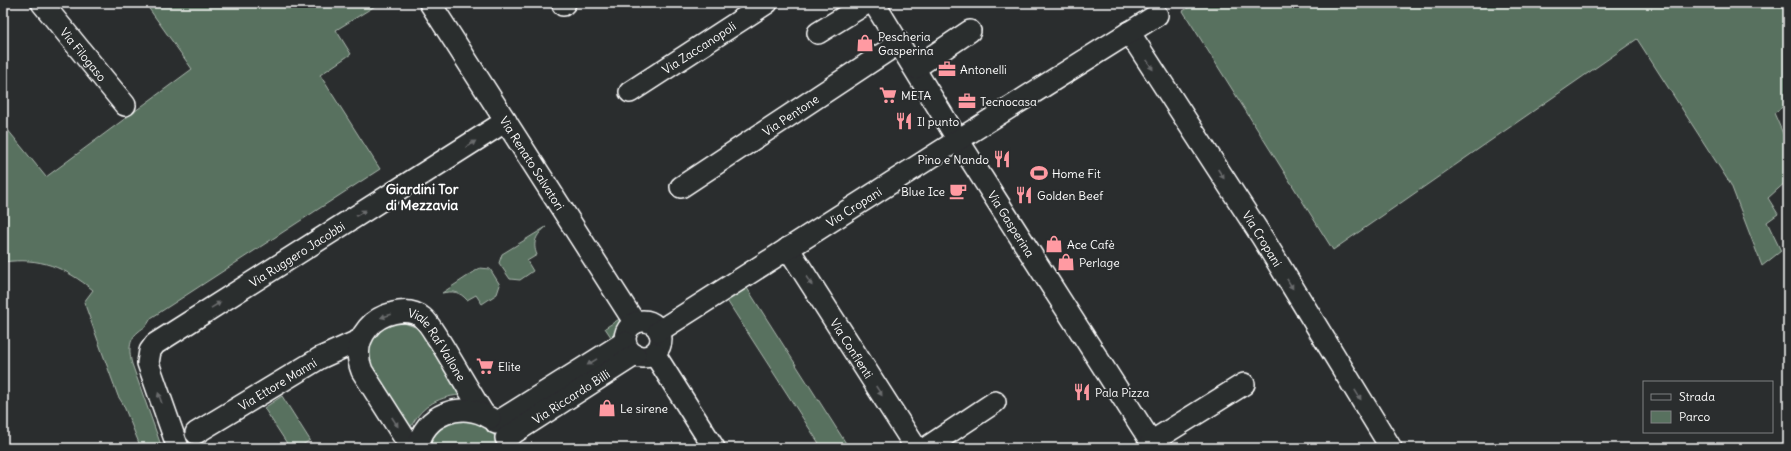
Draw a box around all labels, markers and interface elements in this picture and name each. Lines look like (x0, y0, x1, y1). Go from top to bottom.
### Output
street label: Via Zaccanopoli (659, 18, 738, 77)
street label: Via Filogaso (57, 24, 110, 84)
place label: Pescheria Gasperina (878, 29, 934, 58)
shop icon: Pescheria Gasperina (855, 33, 875, 53)
office icon: Antonelli (937, 59, 957, 79)
one-way arrow (1147, 59, 1154, 70)
place label: Antonelli (960, 62, 1007, 77)
supermarket icon: META (878, 85, 898, 105)
place label: META (901, 88, 932, 103)
street label: Via Pentone (759, 91, 821, 139)
office icon: Tecnocasa (957, 91, 977, 111)
place label: Tecnocasa (980, 94, 1037, 109)
restaurant icon: Il punto (894, 111, 914, 131)
street label: Via Renato Salvatori (497, 113, 568, 213)
place label: Il punto (917, 114, 960, 129)
one-way arrow (465, 140, 477, 147)
restaurant icon: Pino e Nando (992, 149, 1012, 169)
place label: Pino e Nando (917, 152, 989, 167)
sports icon: Home Fit (1029, 163, 1049, 183)
place label: Home Fit (1052, 166, 1101, 181)
one-way arrow (1217, 169, 1225, 179)
district label: Giardini Tor di Mezzavia (386, 180, 459, 214)
cafe icon: Blue Ice (948, 181, 968, 201)
street label: Via Cropani (823, 183, 884, 230)
place label: Blue Ice (901, 184, 945, 199)
restaurant icon: Golden Beef (1014, 185, 1034, 205)
street label: Via Gasperina (985, 188, 1038, 260)
place label: Golden Beef (1037, 188, 1104, 203)
street label: Via Cropani (1240, 208, 1286, 269)
one-way arrow (355, 210, 367, 217)
street label: Via Ruggero Jacobbi (246, 218, 347, 290)
shop icon: Ace Cafè (1044, 234, 1064, 254)
place label: Ace Cafè (1067, 237, 1115, 252)
shop icon: Perlage (1056, 252, 1076, 272)
place label: Perlage (1079, 255, 1120, 270)
one-way arrow (805, 276, 813, 286)
one-way arrow (1287, 278, 1294, 290)
one-way arrow (210, 302, 221, 309)
street label: Viale Raf Vallone (407, 304, 469, 384)
one-way arrow (380, 313, 392, 319)
street label: Via Conflenti (827, 316, 877, 381)
street label: Via Ettore Manni (235, 354, 319, 413)
supermarket icon: Elite (475, 356, 495, 376)
place label: Elite (498, 359, 521, 374)
one-way arrow (586, 359, 598, 366)
street label: Via Riccardo Billi (529, 366, 612, 427)
legend (1643, 381, 1773, 433)
restaurant icon: Pala Pizza (1072, 382, 1092, 402)
one-way arrow (875, 385, 883, 396)
place label: Pala Pizza (1095, 385, 1149, 400)
text: Strada (1679, 389, 1715, 404)
one-way arrow (1354, 390, 1362, 400)
one-way arrow (157, 392, 163, 404)
shop icon: Le sirene (597, 398, 617, 418)
place label: Le sirene (620, 401, 668, 416)
text: Parco (1679, 409, 1711, 424)
one-way arrow (391, 417, 399, 427)

